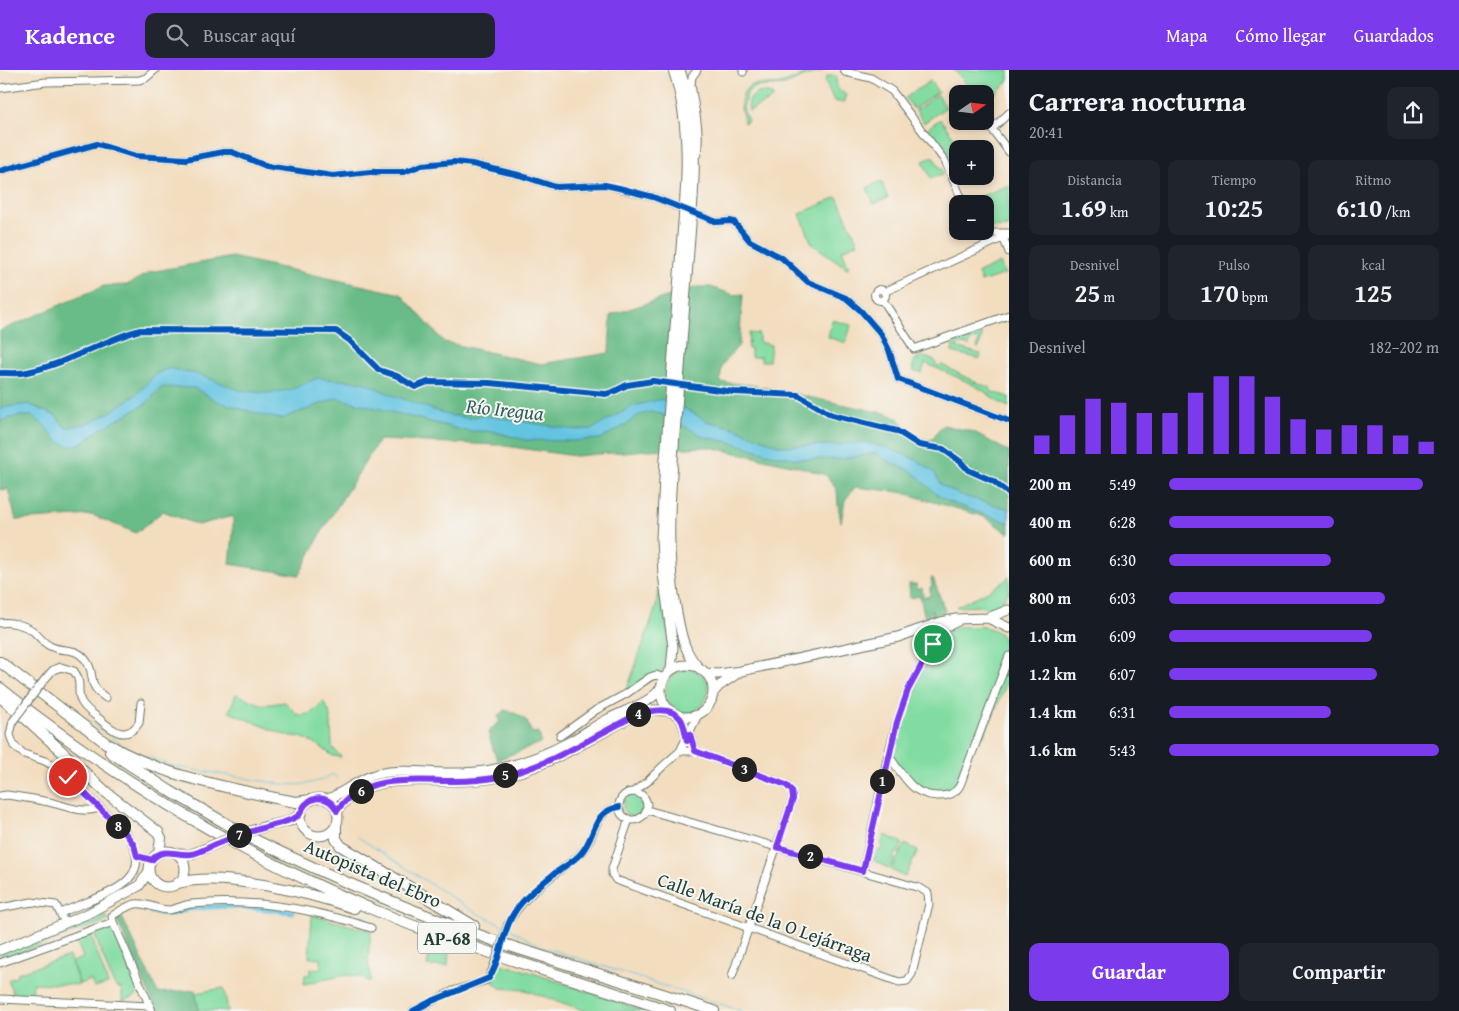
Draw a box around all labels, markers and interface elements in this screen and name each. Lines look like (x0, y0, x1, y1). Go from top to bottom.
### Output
search box (145, 13, 495, 58)
text: Kadence (25, 18, 115, 53)
icon: search (163, 21, 191, 49)
text: Buscar aquí (203, 21, 296, 49)
text: Mapa (1166, 22, 1208, 49)
text: Cómo llegar (1236, 22, 1326, 49)
text: Guardados (1354, 22, 1434, 49)
text: Carrera nocturna (1029, 80, 1246, 121)
north arrow (949, 85, 994, 130)
map controls (949, 85, 994, 240)
button: share (1387, 87, 1439, 139)
text: 20:41 (1029, 120, 1064, 144)
button: + (949, 140, 994, 185)
text: Distancia (1068, 170, 1122, 190)
text: Tiempo (1212, 170, 1256, 190)
text: Ritmo (1356, 170, 1391, 190)
text: 1.69 (1061, 190, 1107, 226)
text: 10:25 (1205, 190, 1263, 226)
text: 6:10 (1336, 190, 1382, 226)
button: − (949, 195, 994, 240)
text: km (1107, 202, 1128, 222)
text: /km (1382, 202, 1410, 222)
text: Desnivel (1070, 255, 1119, 275)
text: Pulso (1218, 255, 1250, 275)
text: kcal (1361, 255, 1385, 275)
text: 25 (1074, 275, 1100, 311)
text: 170 (1200, 275, 1239, 311)
text: 125 (1354, 275, 1393, 311)
text: m (1100, 287, 1115, 307)
text: bpm (1239, 287, 1268, 307)
text: Desnivel (1029, 335, 1086, 359)
text: 182–202 m (1369, 335, 1439, 359)
water label: Río Iregua (464, 390, 546, 428)
text: 200 m (1029, 472, 1071, 496)
text: 5:49 (1109, 472, 1136, 496)
text: 400 m (1029, 510, 1071, 534)
text: 6:28 (1109, 510, 1136, 534)
text: 600 m (1029, 548, 1071, 572)
text: 6:30 (1109, 548, 1136, 572)
text: 800 m (1029, 586, 1071, 610)
text: 6:03 (1109, 586, 1136, 610)
pin (912, 623, 954, 665)
text: 1.0 km (1029, 624, 1076, 648)
text: 6:09 (1109, 624, 1136, 648)
icon: arrive (919, 630, 947, 658)
text: 1.2 km (1029, 662, 1076, 686)
text: 6:07 (1109, 662, 1136, 686)
text: 1.4 km (1029, 700, 1076, 724)
text: 6:31 (1109, 700, 1136, 724)
pin: 4 (626, 702, 650, 726)
text: 4 (635, 704, 642, 724)
text: 1.6 km (1029, 738, 1076, 762)
text: 5:43 (1109, 738, 1136, 762)
pin (47, 756, 89, 798)
pin: 3 (732, 756, 756, 782)
text: 3 (741, 759, 748, 779)
pin: 5 (492, 762, 518, 788)
icon: check (54, 763, 82, 791)
text: 5 (502, 765, 509, 785)
pin: 1 (870, 768, 894, 794)
text: 1 (879, 771, 886, 791)
pin: 6 (348, 778, 374, 804)
text: 6 (358, 781, 365, 801)
pin: 8 (106, 814, 130, 838)
text: 8 (115, 816, 122, 836)
pin: 7 (226, 822, 252, 848)
text: 7 (236, 825, 243, 845)
street label: Autopista del Ebro (300, 831, 446, 915)
pin: 2 (798, 844, 822, 868)
text: 2 (807, 846, 814, 866)
street label: Calle María de la O Lejárraga (654, 865, 876, 969)
road number: AP-68 (418, 922, 476, 954)
button: Guardar (1029, 943, 1229, 1001)
button: Compartir (1239, 943, 1439, 1001)

